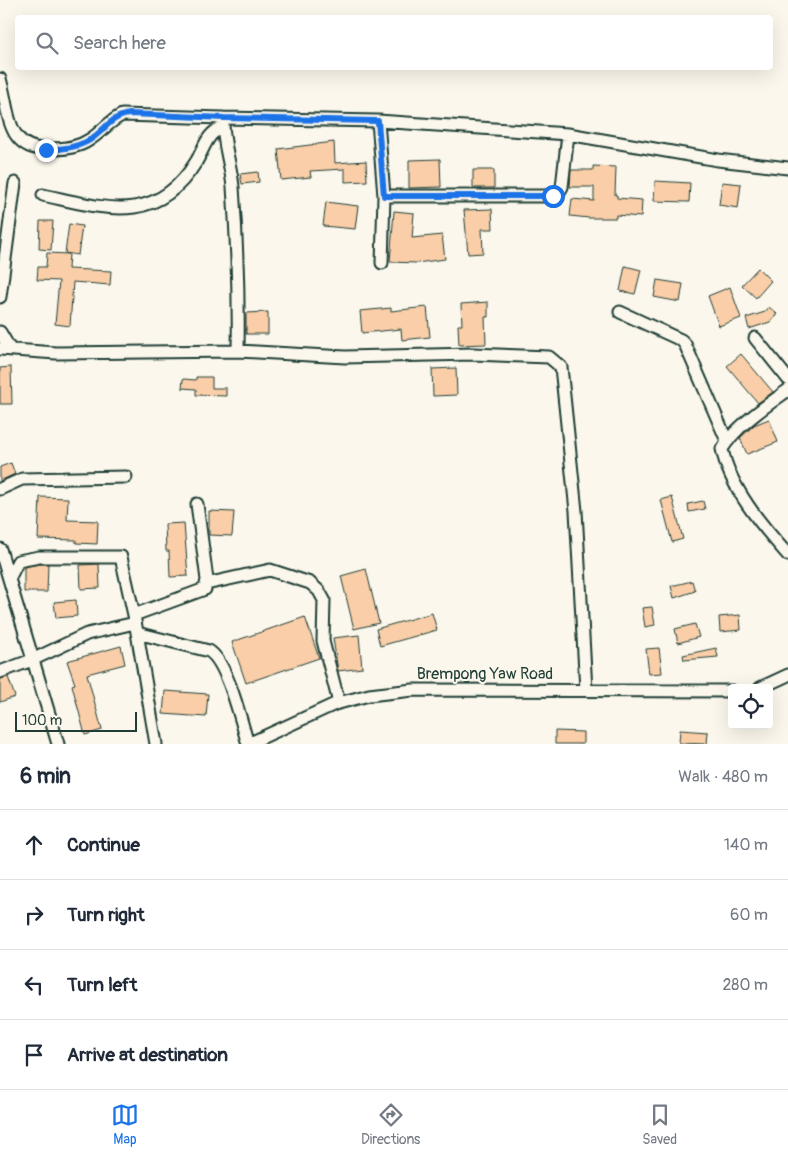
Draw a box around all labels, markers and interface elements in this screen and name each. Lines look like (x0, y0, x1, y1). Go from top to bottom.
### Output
search box (15, 15, 773, 70)
icon: search (33, 29, 61, 57)
text: Search here (73, 31, 166, 55)
route end (35, 139, 58, 162)
route start (542, 185, 565, 208)
street label: Brempong Yaw Road (417, 664, 553, 684)
map controls (728, 684, 773, 729)
button: locate (728, 684, 773, 729)
scale bar (15, 709, 138, 732)
text: 100 m (22, 712, 62, 729)
text: 6 min (20, 763, 71, 790)
text: Walk · 480 m (678, 767, 768, 787)
icon: ahead (20, 831, 48, 859)
text: Continue (67, 833, 140, 857)
text: 140 m (724, 835, 768, 855)
icon: right (20, 901, 48, 929)
text: Turn right (67, 903, 145, 927)
text: 60 m (730, 905, 768, 925)
icon: left (20, 971, 48, 999)
text: Turn left (67, 973, 137, 997)
text: 280 m (722, 975, 768, 995)
icon: arrive (20, 1041, 48, 1069)
text: Arrive at destination (67, 1043, 228, 1067)
tab: Map (111, 1101, 139, 1148)
tab: Directions (361, 1101, 420, 1148)
tab: Saved (642, 1101, 677, 1148)

